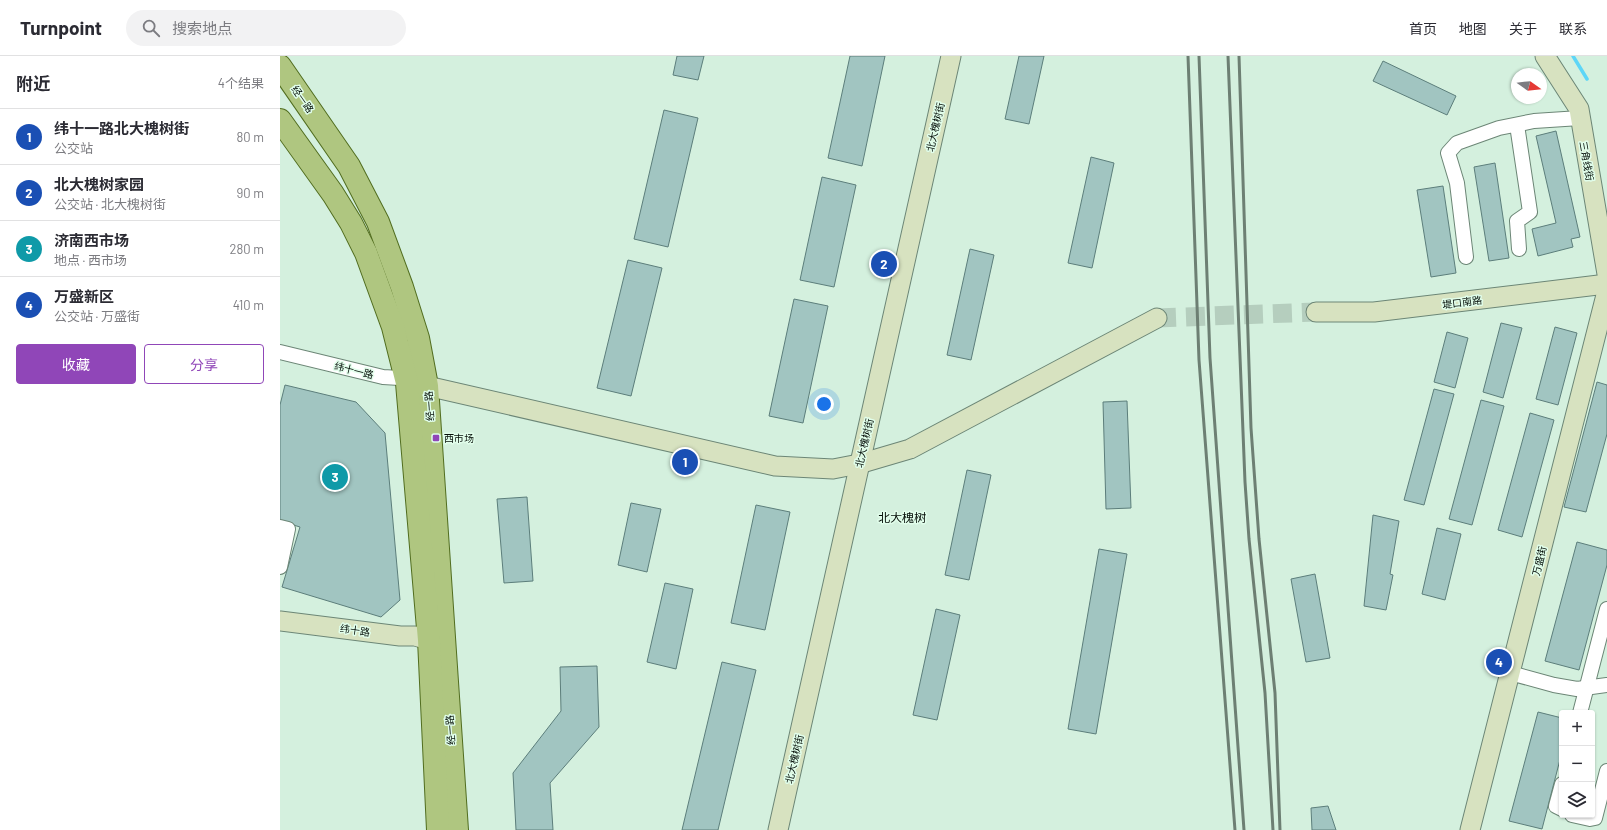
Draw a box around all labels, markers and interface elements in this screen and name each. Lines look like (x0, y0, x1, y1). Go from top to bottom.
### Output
search box (126, 10, 406, 46)
text: Turnpoint (20, 16, 102, 39)
icon: search (140, 17, 162, 39)
text: 搜索地点 (172, 19, 232, 37)
text: 首页 (1409, 20, 1437, 37)
text: 地图 (1459, 20, 1487, 37)
text: 关于 (1509, 20, 1537, 37)
text: 联系 (1559, 20, 1587, 37)
north arrow (1511, 68, 1547, 104)
text: 附近 (16, 73, 50, 93)
text: 4个结果 (218, 75, 264, 91)
street label: 经一路 (289, 83, 317, 115)
street label: 北大槐树街 (924, 101, 946, 153)
text: 纬十一路北大槐树街 (54, 119, 189, 137)
text: 1 (27, 129, 31, 145)
text: 80 m (237, 129, 264, 145)
text: 公交站 (54, 140, 93, 156)
street label: 三角线街 (1578, 140, 1596, 182)
text: 北大槐树家园 (54, 175, 144, 193)
text: 2 (25, 185, 33, 201)
text: 90 m (237, 185, 264, 201)
text: 公交站 · 北大槐树街 (54, 196, 166, 212)
text: 济南西市场 (54, 231, 129, 249)
text: 3 (25, 241, 33, 257)
text: 280 m (230, 241, 264, 257)
pin: 2 (871, 249, 897, 279)
text: 地点 · 西市场 (54, 252, 127, 268)
text: 万盛新区 (54, 287, 114, 305)
street label: 堤口南路 (1441, 294, 1483, 310)
text: 4 (25, 297, 33, 313)
text: 410 m (233, 297, 264, 313)
text: 公交站 · 万盛街 (54, 308, 140, 324)
button: 收藏 (16, 344, 136, 384)
button: 分享 (144, 344, 264, 384)
street label: 纬十一路 (333, 359, 375, 381)
street label: 经一路 (422, 391, 436, 421)
your location (814, 394, 834, 414)
street label: 北大槐树街 (853, 417, 875, 469)
place label: 西市场 (444, 432, 474, 444)
marker: 西市场 (431, 433, 441, 443)
pin: 1 (672, 447, 698, 477)
pin: 3 (322, 462, 348, 492)
district label: 北大槐树 (878, 510, 926, 524)
street label: 万盛街 (1530, 545, 1548, 577)
street label: 纬十路 (339, 622, 371, 638)
pin: 4 (1486, 647, 1512, 677)
map controls (1559, 710, 1595, 818)
button: + (1559, 710, 1595, 746)
street label: 经一路 (443, 715, 457, 745)
street label: 北大槐树街 (783, 733, 805, 785)
button: − (1559, 746, 1595, 782)
button: layers (1559, 782, 1595, 818)

